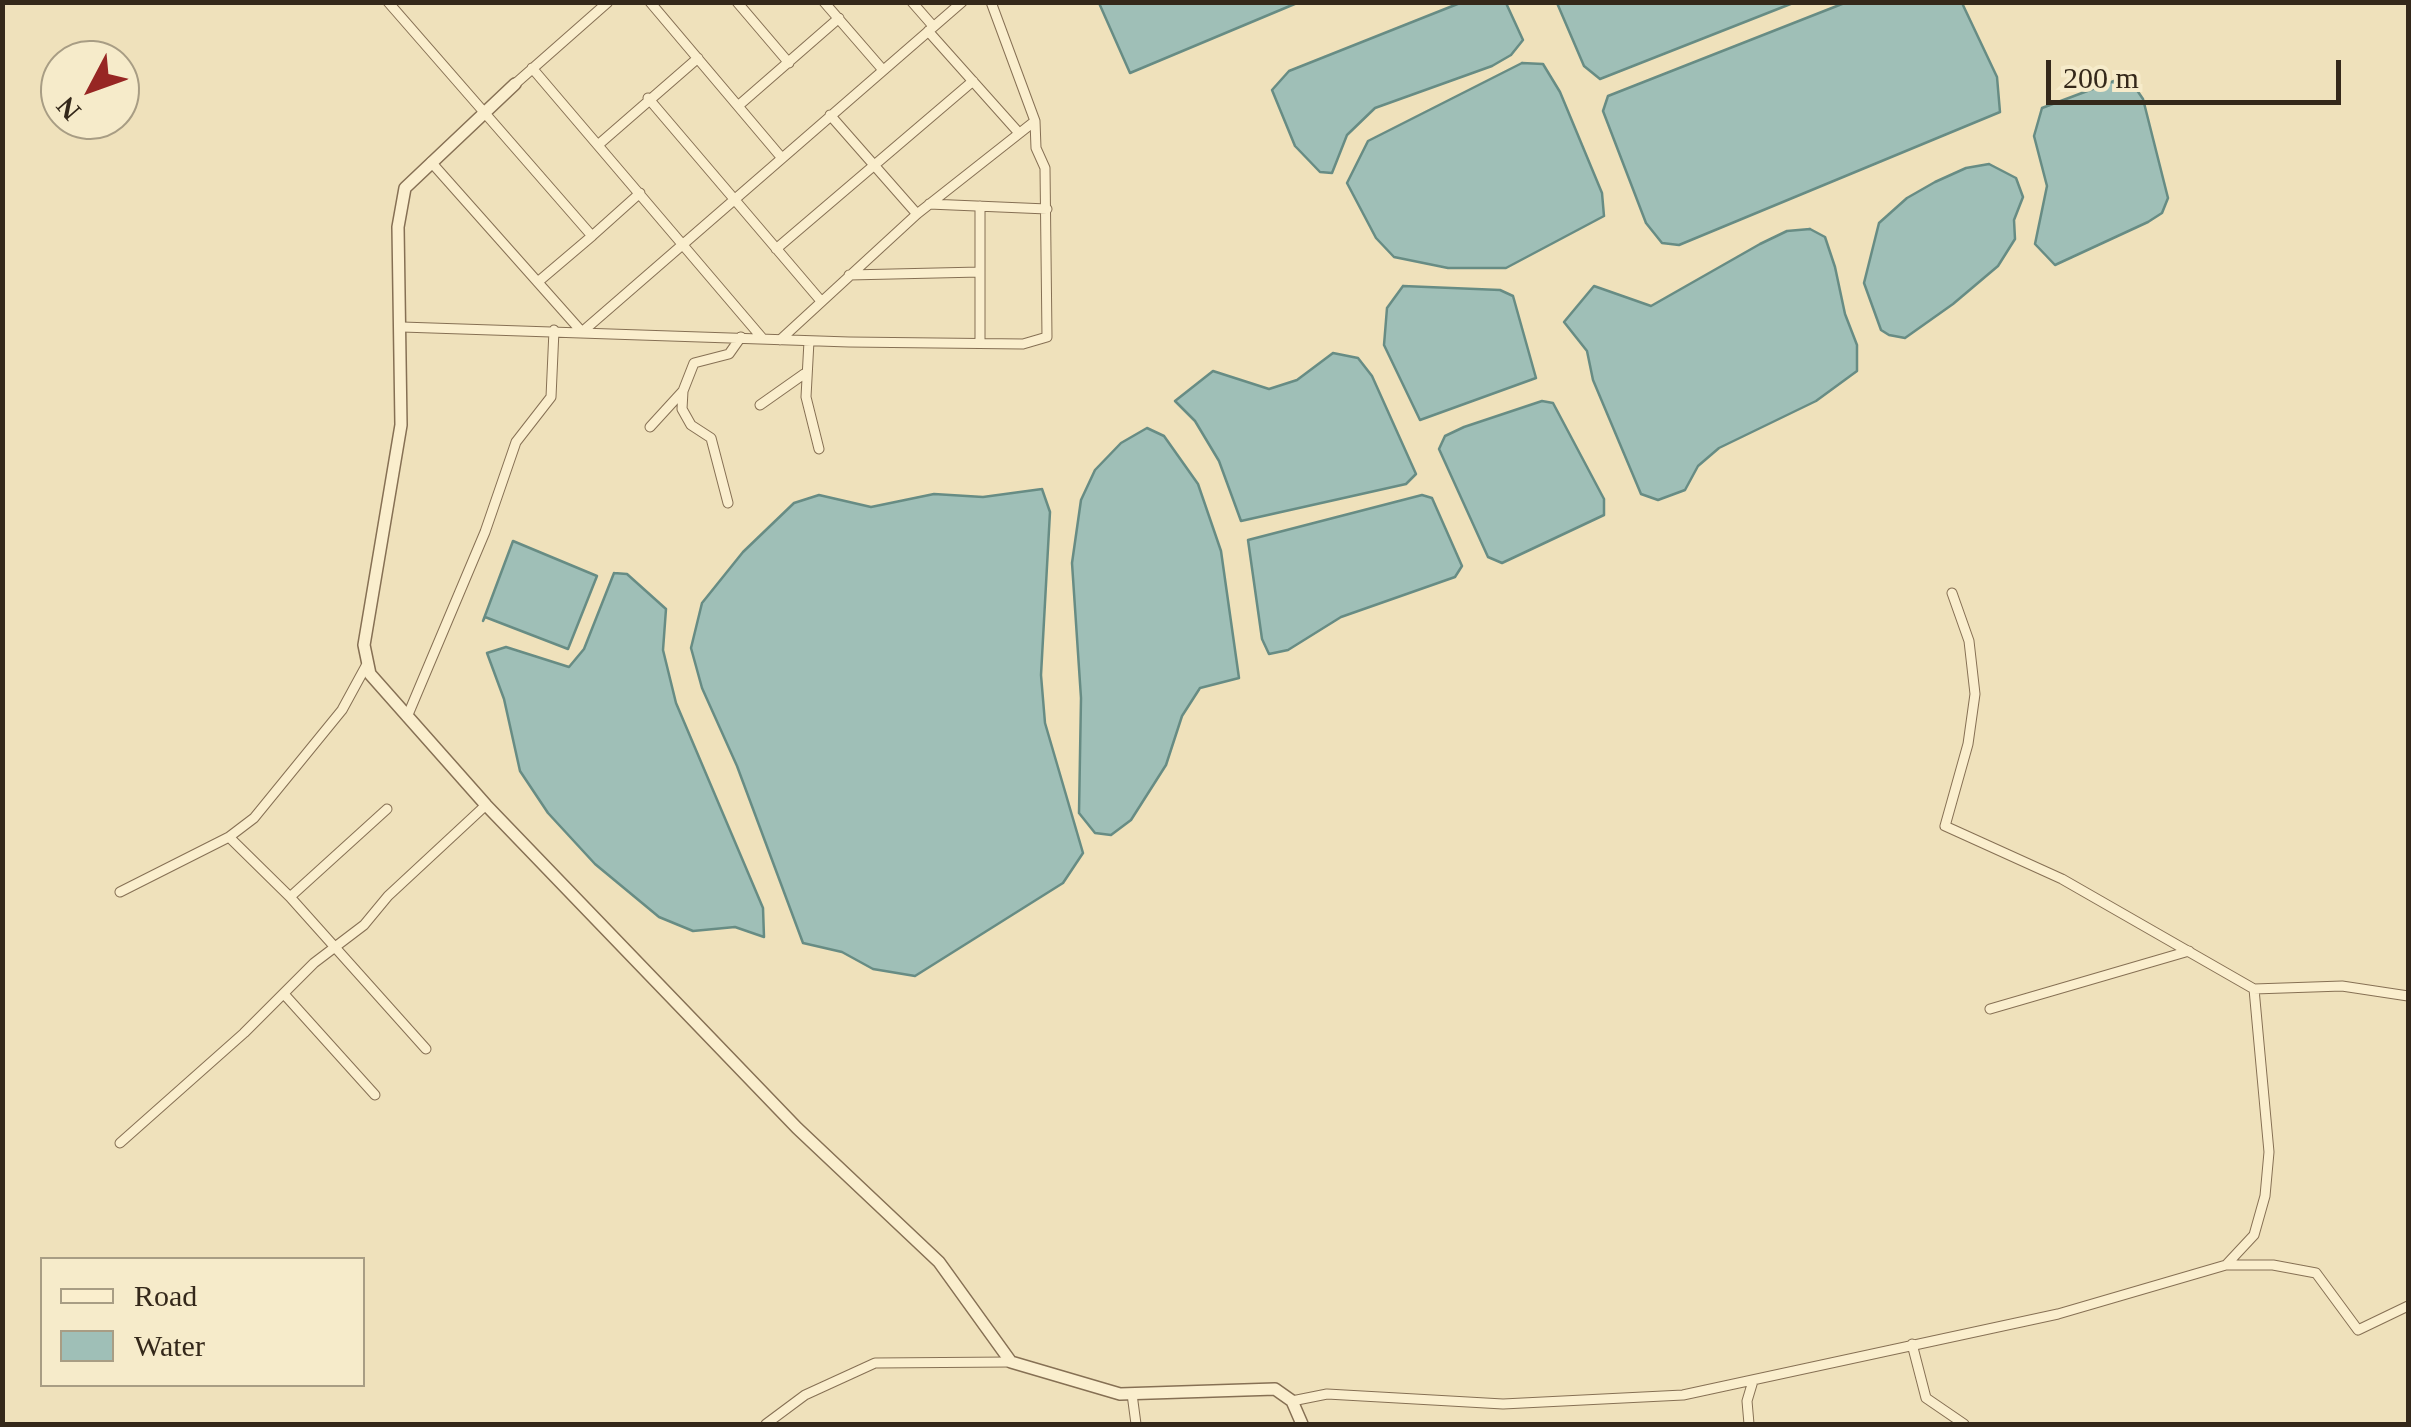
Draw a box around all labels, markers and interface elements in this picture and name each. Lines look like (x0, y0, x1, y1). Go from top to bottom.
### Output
north arrow (40, 40, 140, 140)
scale bar (2051, 40, 2346, 102)
text: 200 m (2063, 61, 2139, 94)
text: N (50, 91, 87, 127)
legend (40, 1257, 365, 1387)
text: Road (134, 1279, 197, 1312)
text: Water (134, 1329, 205, 1362)

